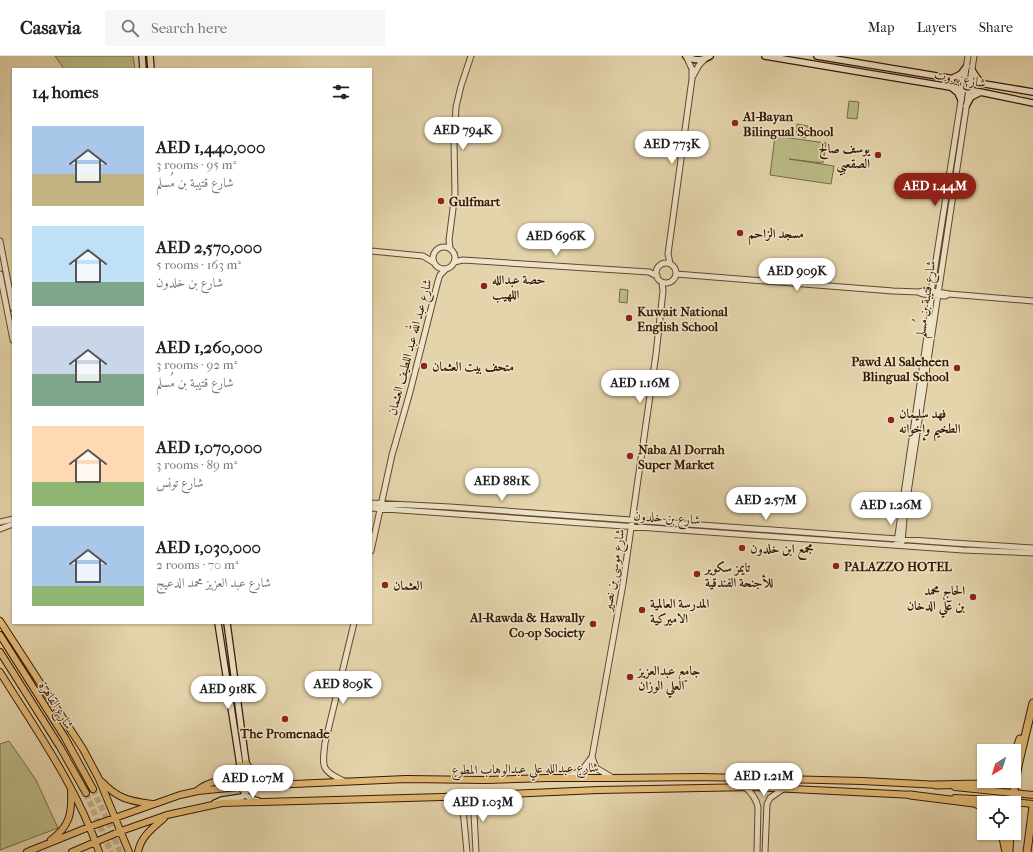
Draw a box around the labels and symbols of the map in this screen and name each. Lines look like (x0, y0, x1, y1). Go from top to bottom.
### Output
street label: شارع بيروت (932, 67, 987, 94)
place label: Al-Bayan Bilingual School (742, 109, 834, 140)
pin: AED 794K (422, 117, 504, 151)
marker: Al-Bayan Bilingual School (730, 118, 740, 128)
pin: AED 773K (631, 131, 713, 165)
place label: يوسف صالح الصقعبي (819, 141, 872, 176)
marker: يوسف صالح الصقعبي (873, 150, 883, 160)
pin: AED 1.44M (889, 173, 981, 207)
place label: Gulfmart (449, 194, 501, 209)
marker: Gulfmart (436, 196, 446, 206)
pin: AED 696K (515, 223, 597, 257)
place label: مسجد الزاحم (748, 226, 804, 246)
marker: مسجد الزاحم (735, 228, 745, 238)
pin: AED 909K (756, 258, 838, 292)
street label: شارع قتيبة بن مُسلم (910, 259, 944, 339)
place label: حصة عبدالله اللهيب (492, 272, 545, 303)
street label: شارع عبد الله عبد اللطيف العثمان (381, 277, 439, 418)
marker: حصة عبدالله اللهيب (479, 281, 489, 291)
place label: Kuwait National English School (637, 304, 728, 335)
marker: Kuwait National English School (624, 313, 634, 323)
place label: Pawd Al Saleheen Blingual School (851, 354, 949, 385)
place label: متحف بيت العثمان (432, 359, 514, 375)
marker: متحف بيت العثمان (419, 361, 429, 371)
marker: Pawd Al Saleheen Blingual School (952, 363, 962, 373)
pin: AED 1.16M (594, 370, 686, 404)
place label: فهد سليمان الطخيم وإخوانه (899, 406, 961, 442)
marker: فهد سليمان الطخيم وإخوانه (886, 415, 896, 425)
place label: Naba Al Dorrah Super Market (638, 442, 725, 473)
marker: Naba Al Dorrah Super Market (625, 451, 635, 461)
pin: AED 881K (461, 468, 543, 502)
pin: AED 2.57M (720, 487, 812, 521)
pin: AED 1.26M (845, 492, 937, 526)
street label: شارع بن خلدون (633, 508, 701, 531)
street label: شارع موسى بن نصير (599, 528, 631, 615)
place label: مجمع ابن خلدون (750, 541, 814, 561)
marker: مجمع ابن خلدون (737, 543, 747, 553)
place label: PALAZZO HOTEL (844, 559, 953, 574)
place label: تايمز سكوير للأجنحة الفندقية (703, 560, 773, 590)
marker: PALAZZO HOTEL (831, 561, 841, 571)
marker: تايمز سكوير للأجنحة الفندقية (692, 569, 702, 579)
place label: العثمان (393, 578, 423, 593)
marker: العثمان (380, 580, 390, 590)
place label: الحاج محمد بن علي الدخان (907, 583, 966, 618)
marker: الحاج محمد بن علي الدخان (968, 592, 978, 602)
place label: المدرسة العالمية الاميركية (650, 596, 710, 626)
marker: المدرسة العالمية الاميركية (637, 605, 647, 615)
place label: Al-Rawda & Hawally Co-op Society (469, 610, 586, 641)
marker: Al-Rawda & Hawally Co-op Society (588, 619, 598, 629)
place label: جامع عبدالعزيز العلي الوزان (636, 663, 700, 698)
pin: AED 809K (302, 671, 384, 705)
marker: جامع عبدالعزيز العلي الوزان (625, 672, 635, 682)
pin: AED 918K (187, 676, 269, 710)
street label: شارع القاهرة (33, 679, 77, 734)
marker: The Promenade (280, 714, 290, 724)
place label: The Promenade (239, 726, 330, 741)
north arrow (977, 744, 1021, 788)
street label: شارع عبدالله علي عبدالوهاب المطوع (451, 760, 599, 783)
pin: AED 1.21M (718, 763, 810, 797)
pin: AED 1.07M (207, 765, 299, 799)
pin: AED 1.03M (437, 789, 529, 823)

